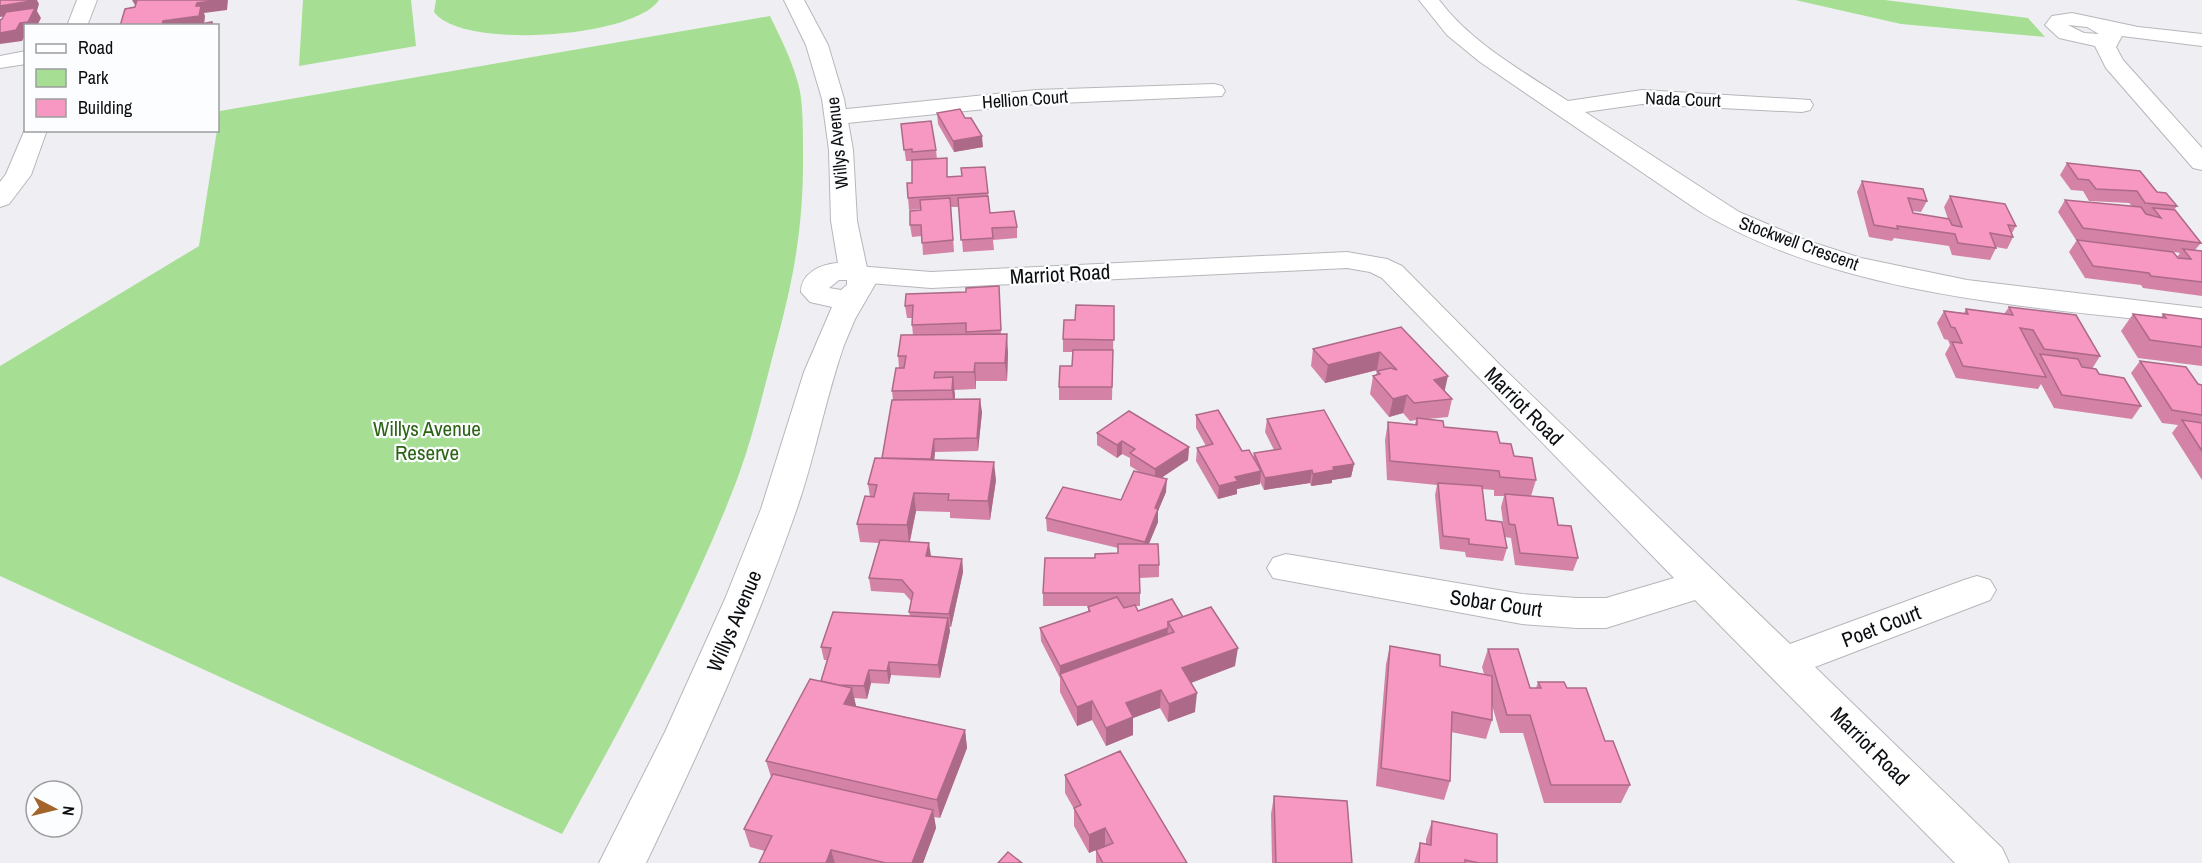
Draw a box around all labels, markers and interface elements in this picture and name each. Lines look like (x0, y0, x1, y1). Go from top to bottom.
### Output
legend (24, 24, 219, 132)
text: Road (78, 35, 113, 60)
text: Park (78, 65, 109, 90)
street label: Hellion Court (981, 84, 1069, 114)
street label: Nada Court (1645, 85, 1721, 113)
text: Building (78, 95, 133, 120)
street label: Willys Avenue (820, 96, 854, 190)
street label: Stockwell Crescent (1736, 210, 1862, 276)
street label: Marriot Road (1009, 257, 1111, 291)
street label: Marriot Road (1478, 360, 1570, 452)
park label: Willys Avenue Reserve (373, 414, 481, 467)
street label: Willys Avenue (700, 566, 768, 676)
street label: Sobar Court (1448, 582, 1544, 624)
street label: Poet Court (1837, 598, 1925, 654)
street label: Marriot Road (1824, 700, 1916, 792)
north arrow (24, 779, 84, 839)
text: N (57, 805, 80, 817)

